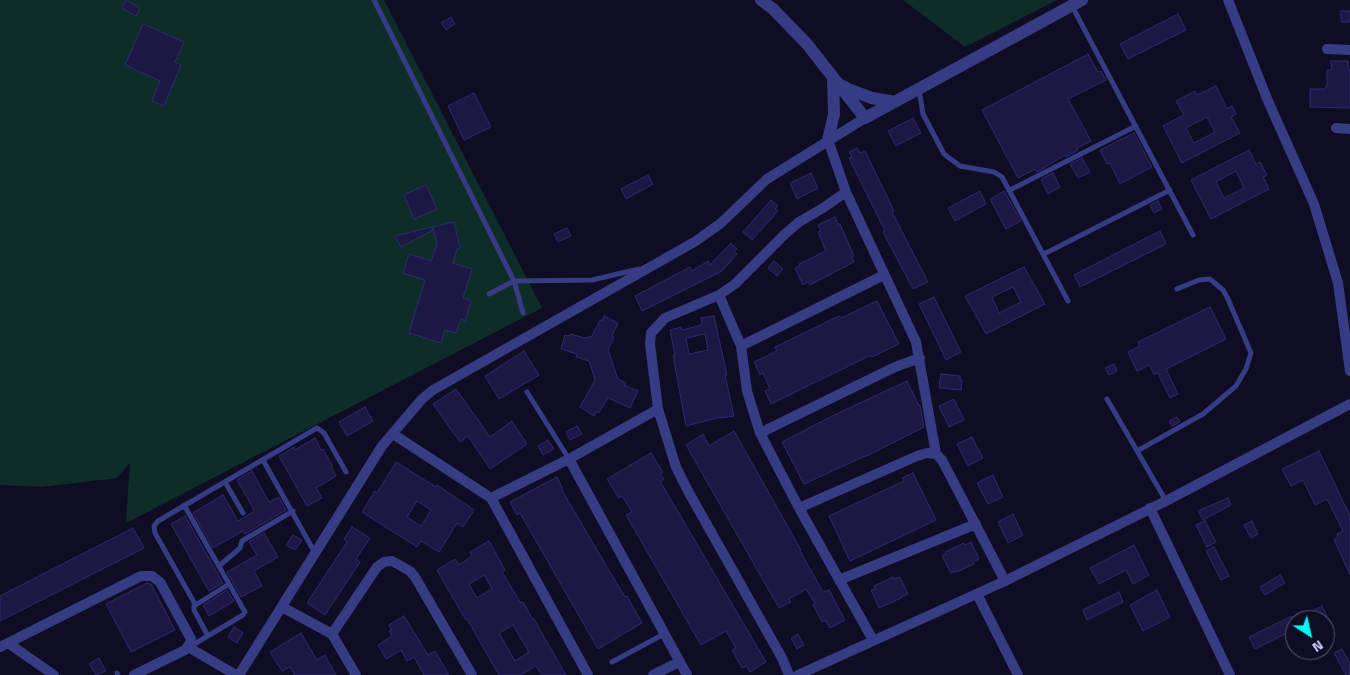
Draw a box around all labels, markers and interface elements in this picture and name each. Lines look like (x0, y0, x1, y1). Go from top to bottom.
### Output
north arrow (1285, 610, 1335, 660)
text: N (1308, 635, 1328, 658)

